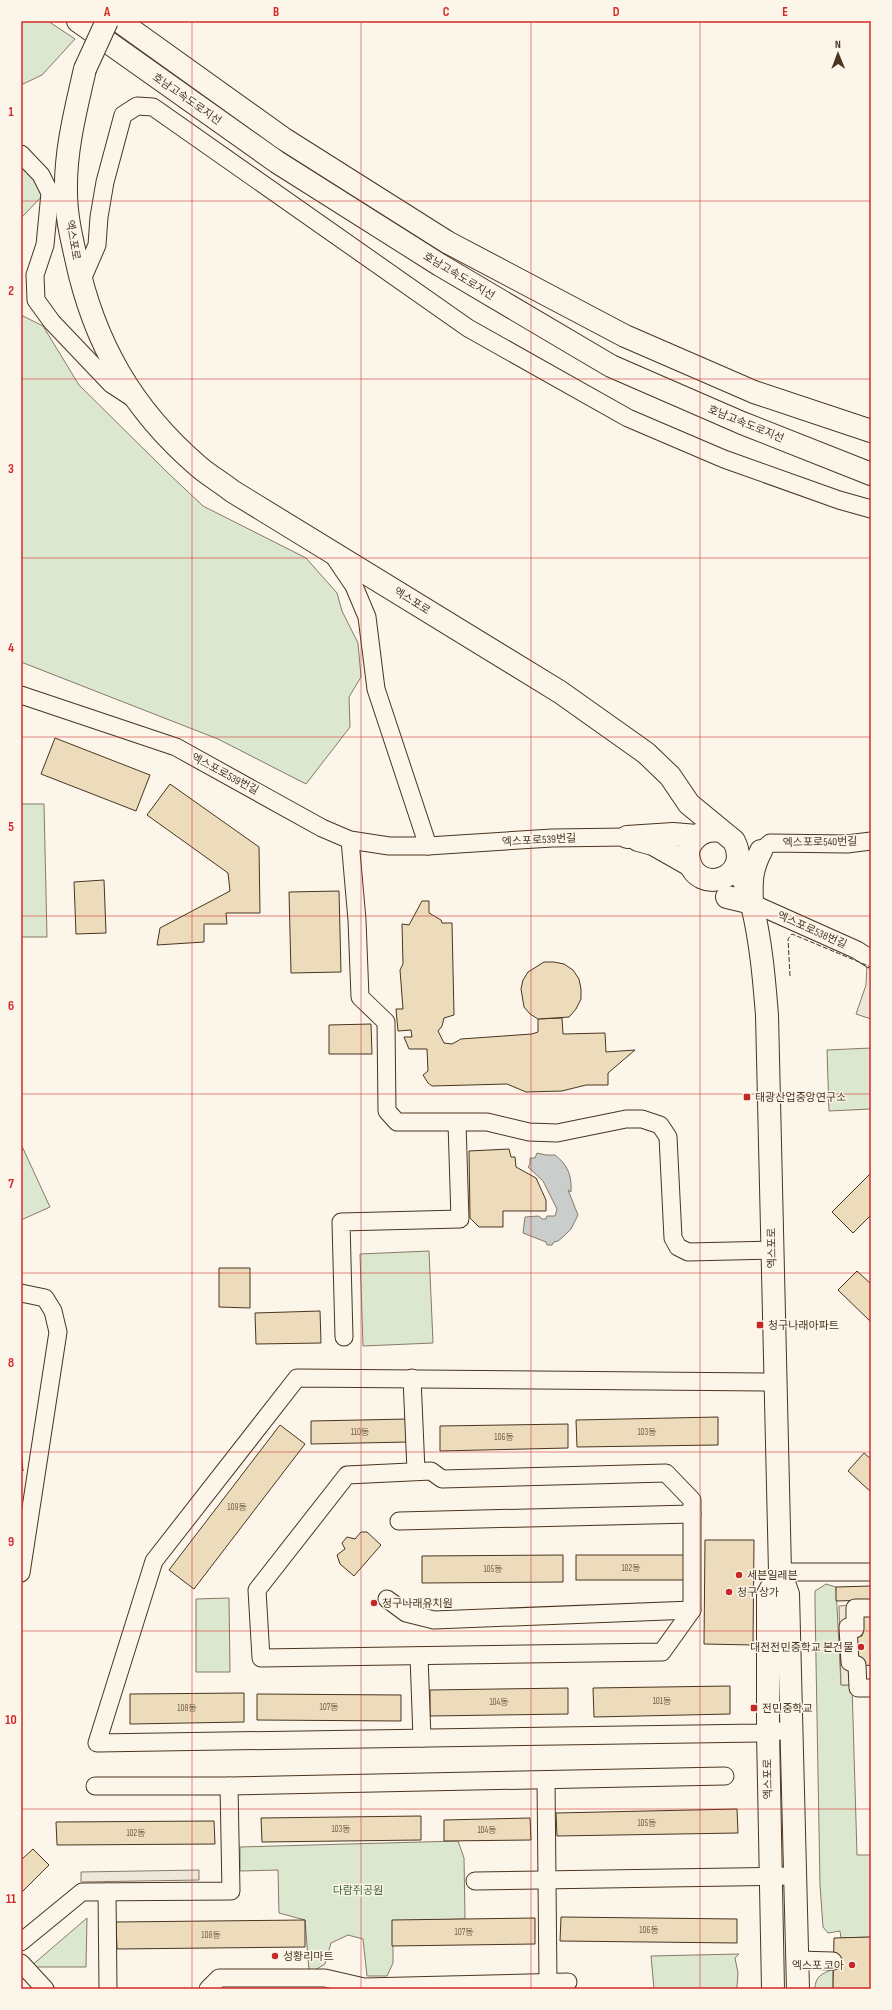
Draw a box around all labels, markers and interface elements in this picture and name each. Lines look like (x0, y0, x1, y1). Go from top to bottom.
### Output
text: A (103, 4, 111, 20)
text: B (273, 4, 279, 20)
text: C (443, 4, 450, 20)
text: D (613, 4, 620, 20)
text: E (782, 4, 788, 20)
north arrow (818, 34, 858, 74)
text: N (835, 38, 841, 51)
street label: 호남고속도로지선 (150, 70, 224, 128)
text: 1 (8, 104, 14, 120)
street label: 엑스포로 (63, 219, 83, 261)
street label: 호남고속도로지선 (421, 250, 497, 302)
text: 2 (8, 283, 14, 299)
street label: 호남고속도로지선 (706, 403, 786, 445)
text: 3 (8, 461, 14, 477)
street label: 엑스포로 (391, 585, 433, 617)
text: 4 (8, 640, 14, 656)
street label: 엑스포로539번길 (189, 751, 261, 797)
text: 5 (8, 819, 14, 835)
street label: 엑스포로539번길 (501, 832, 577, 848)
street label: 엑스포로540번길 (783, 835, 857, 849)
street label: 엑스포로538번길 (775, 909, 849, 951)
text: 6 (8, 998, 14, 1014)
place label: 태광산업중앙연구소 (755, 1091, 846, 1104)
marker: 태광산업중앙연구소 (742, 1092, 752, 1102)
text: 7 (8, 1176, 14, 1192)
street label: 엑스포로 (765, 1228, 779, 1268)
place label: 청구나래아파트 (768, 1319, 839, 1332)
marker: 청구나래아파트 (755, 1320, 765, 1330)
text: 8 (8, 1355, 14, 1371)
house number: 110동 (351, 1427, 369, 1438)
house number: 103동 (637, 1427, 657, 1438)
house number: 106동 (494, 1432, 514, 1443)
house number: 109동 (227, 1502, 247, 1513)
text: 9 (8, 1534, 14, 1550)
house number: 102동 (621, 1563, 641, 1574)
house number: 105동 (483, 1564, 503, 1575)
place label: 세븐일레븐 (747, 1569, 798, 1582)
marker: 세븐일레븐 (734, 1570, 744, 1580)
place label: 청구 상가 (737, 1586, 779, 1599)
marker: 청구 상가 (724, 1587, 734, 1597)
place label: 청구나래유치원 (382, 1597, 453, 1610)
marker: 청구나래유치원 (369, 1598, 379, 1608)
place label: 대전전민중학교 본건물 (750, 1641, 853, 1654)
marker: 대전전민중학교 본건물 (856, 1642, 866, 1652)
house number: 101동 (653, 1696, 671, 1707)
house number: 104동 (489, 1697, 509, 1708)
house number: 107동 (319, 1702, 339, 1713)
place label: 전민중학교 (762, 1702, 813, 1715)
house number: 108동 (177, 1703, 197, 1714)
marker: 전민중학교 (749, 1703, 759, 1713)
text: 10 (5, 1712, 17, 1728)
street label: 엑스포로 (761, 1759, 775, 1799)
house number: 105동 (637, 1818, 657, 1829)
house number: 103동 (331, 1824, 351, 1835)
house number: 104동 (477, 1825, 497, 1836)
house number: 102동 (126, 1828, 146, 1839)
park label: 다람쥐공원 (333, 1884, 383, 1897)
text: 11 (6, 1891, 16, 1907)
house number: 106동 (639, 1925, 659, 1936)
house number: 107동 (454, 1927, 474, 1938)
house number: 108동 (201, 1930, 221, 1941)
place label: 성황리마트 (283, 1950, 334, 1963)
marker: 성황리마트 (270, 1951, 280, 1961)
place label: 엑스포 코아 (792, 1959, 844, 1972)
marker: 엑스포 코아 (847, 1960, 857, 1970)

